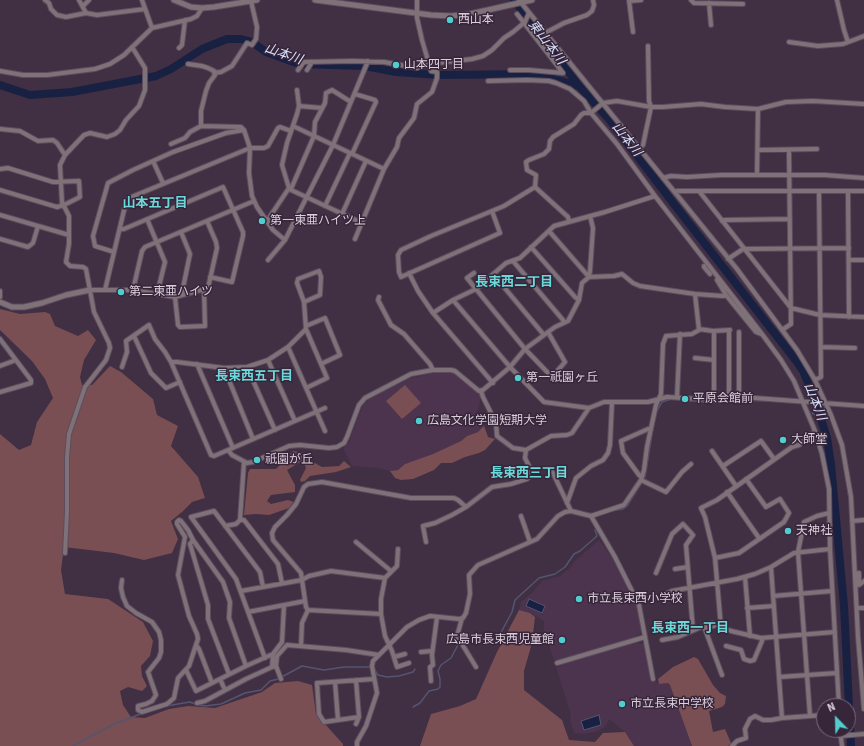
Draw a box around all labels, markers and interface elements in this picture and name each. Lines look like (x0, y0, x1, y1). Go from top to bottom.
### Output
place label: 西山本 (458, 13, 494, 27)
marker: 西山本 (445, 15, 455, 25)
water label: 東山本川 (524, 18, 568, 68)
water label: 山本川 (262, 41, 304, 69)
place label: 山本四丁目 (404, 58, 464, 72)
marker: 山本四丁目 (391, 60, 401, 70)
water label: 山本川 (608, 120, 644, 160)
district label: 山本五丁目 (123, 196, 187, 212)
place label: 第一東亜ハイツ上 (270, 214, 366, 228)
marker: 第一東亜ハイツ上 (257, 216, 267, 226)
district label: 長束西二丁目 (475, 275, 553, 291)
place label: 第二東亜ハイツ (129, 285, 213, 299)
marker: 第二東亜ハイツ (116, 287, 126, 297)
district label: 長束西五丁目 (215, 369, 293, 385)
place label: 第一祇園ヶ丘 (526, 371, 598, 385)
marker: 第一祇園ヶ丘 (513, 373, 523, 383)
water label: 山本川 (800, 381, 828, 423)
place label: 平原会館前 (693, 392, 753, 406)
marker: 平原会館前 (680, 394, 690, 404)
place label: 広島文化学園短期大学 (427, 414, 547, 428)
marker: 広島文化学園短期大学 (414, 416, 424, 426)
place label: 大師堂 (791, 433, 827, 447)
marker: 大師堂 (778, 435, 788, 445)
place label: 祇園が丘 (265, 453, 313, 467)
marker: 祇園が丘 (252, 455, 262, 465)
district label: 長束西三丁目 (490, 466, 568, 482)
place label: 天神社 (796, 524, 832, 538)
marker: 天神社 (783, 526, 793, 536)
place label: 市立長束西小学校 (587, 592, 683, 606)
marker: 市立長束西小学校 (574, 594, 584, 604)
district label: 長束西一丁目 (651, 621, 729, 637)
place label: 広島市長束西児童館 (446, 633, 554, 647)
marker: 広島市長束西児童館 (557, 635, 567, 645)
place label: 市立長束中学校 (630, 697, 714, 711)
north arrow (816, 698, 856, 738)
marker: 市立長束中学校 (617, 699, 627, 709)
text: N (825, 699, 838, 716)

